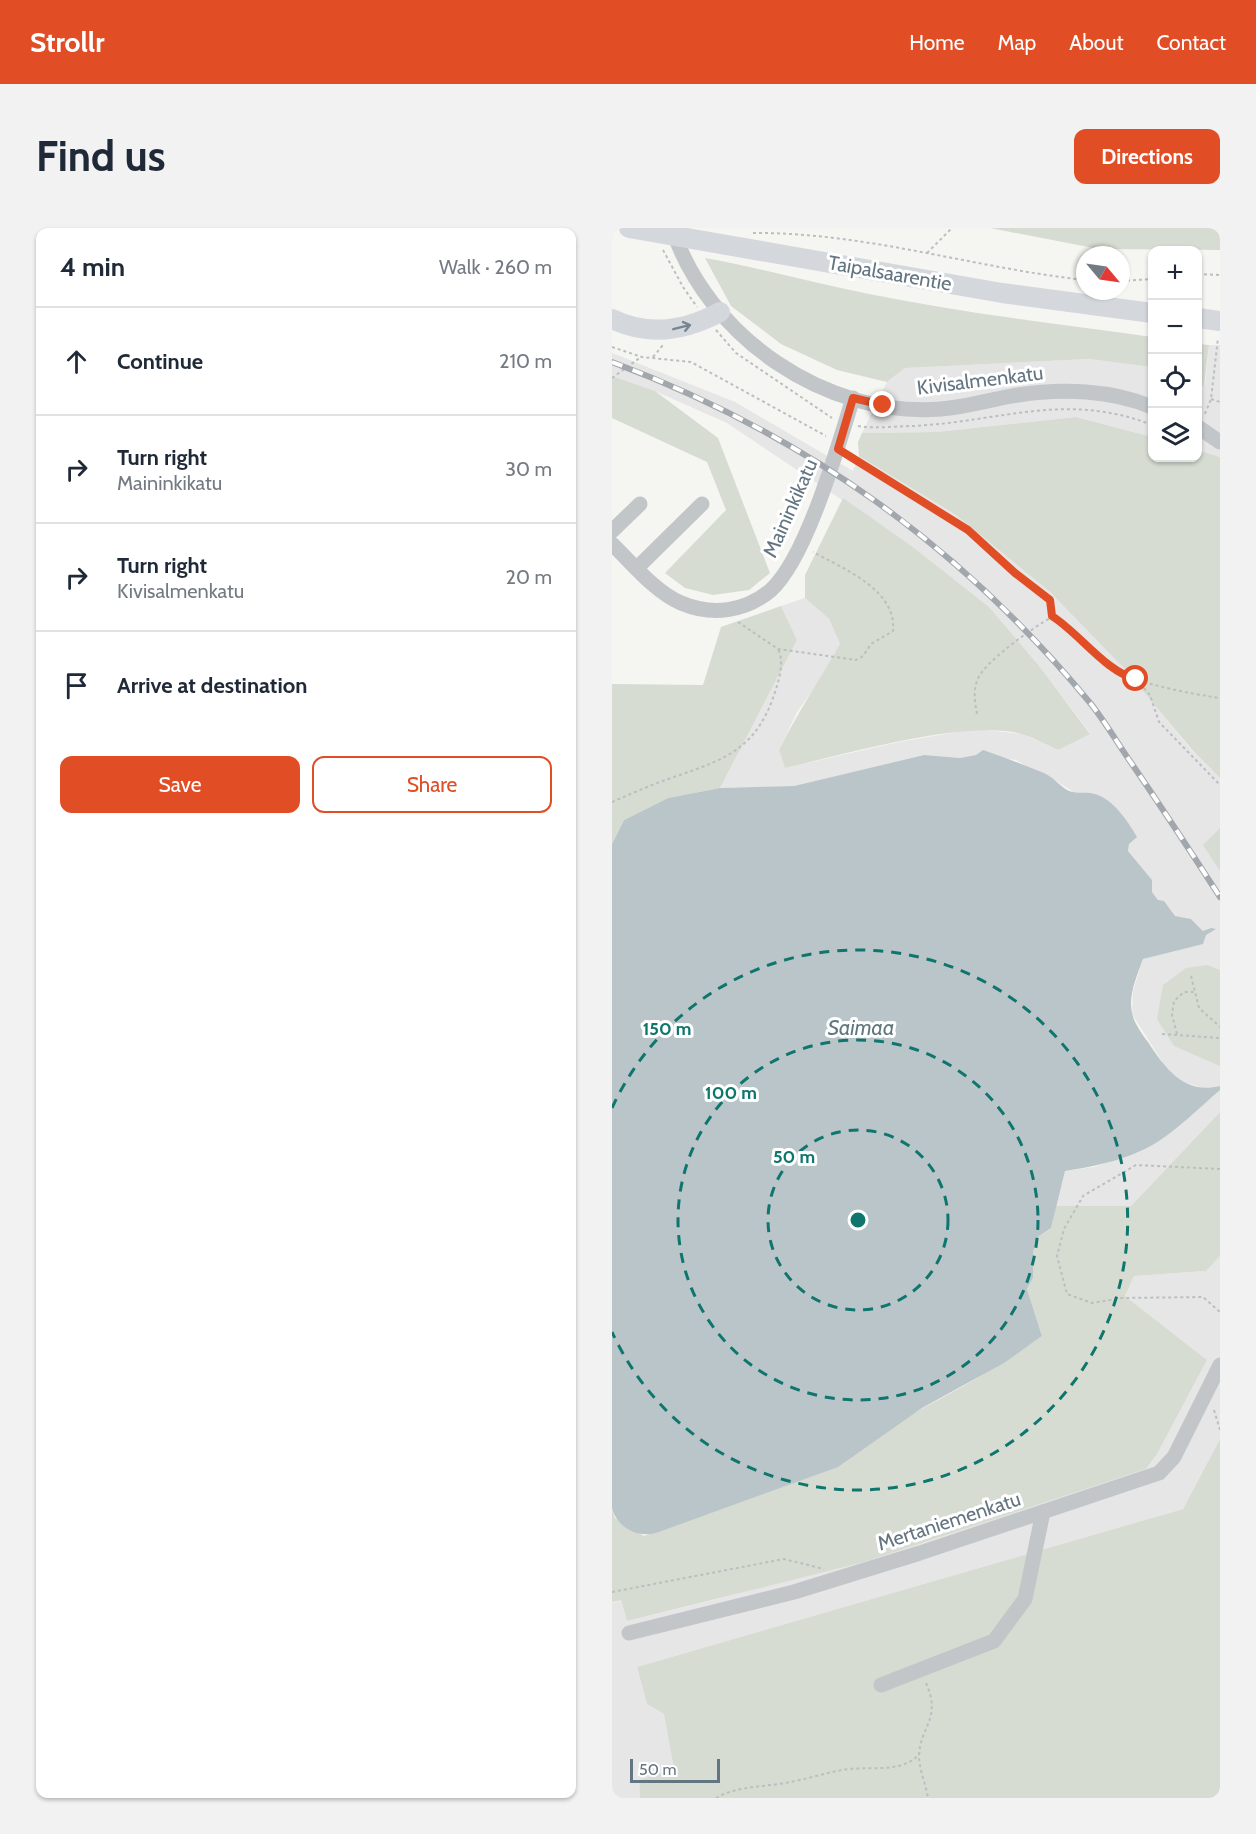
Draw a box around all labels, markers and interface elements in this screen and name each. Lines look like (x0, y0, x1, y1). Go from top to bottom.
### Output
text: Strollr (30, 25, 104, 59)
text: Home (909, 30, 965, 55)
text: Map (998, 30, 1036, 55)
text: About (1069, 30, 1123, 55)
text: Contact (1156, 30, 1226, 55)
button: Directions (1074, 129, 1220, 184)
text: Find us (36, 130, 165, 182)
north arrow (1076, 246, 1130, 300)
map controls (1148, 246, 1202, 462)
button: + (1148, 246, 1202, 300)
street label: Taipalsaarentie (826, 250, 954, 296)
text: 4 min (60, 251, 125, 283)
text: Walk · 260 m (439, 255, 552, 279)
button: − (1148, 300, 1202, 354)
one-way arrow (672, 321, 691, 333)
icon: ahead (60, 345, 93, 378)
text: Continue (117, 348, 203, 375)
text: 210 m (499, 349, 552, 373)
button: locate (1148, 354, 1202, 408)
street label: Kivisalmenkatu (915, 360, 1045, 400)
route end (869, 391, 895, 417)
button: layers (1148, 408, 1202, 462)
text: Turn right (117, 444, 207, 471)
icon: right (60, 453, 93, 486)
street label: Maininkikatu (758, 455, 822, 561)
text: 30 m (505, 457, 552, 481)
text: Maininkikatu (117, 471, 222, 495)
text: Turn right (117, 552, 207, 579)
icon: right (60, 561, 93, 594)
text: 20 m (506, 565, 552, 589)
text: Kivisalmenkatu (117, 579, 244, 603)
route start (1122, 665, 1148, 691)
icon: arrive (60, 669, 93, 702)
text: Arrive at destination (117, 672, 307, 699)
button: Save (60, 756, 300, 813)
button: Share (312, 756, 552, 813)
water label: Saimaa (828, 1015, 894, 1040)
text: 150 m (643, 1018, 691, 1040)
text: 100 m (705, 1082, 757, 1104)
text: 50 m (773, 1146, 815, 1168)
centre of rings (848, 1210, 868, 1230)
street label: Mertaniemenkatu (874, 1487, 1024, 1555)
scale bar (630, 1756, 720, 1784)
text: 50 m (639, 1760, 676, 1779)

